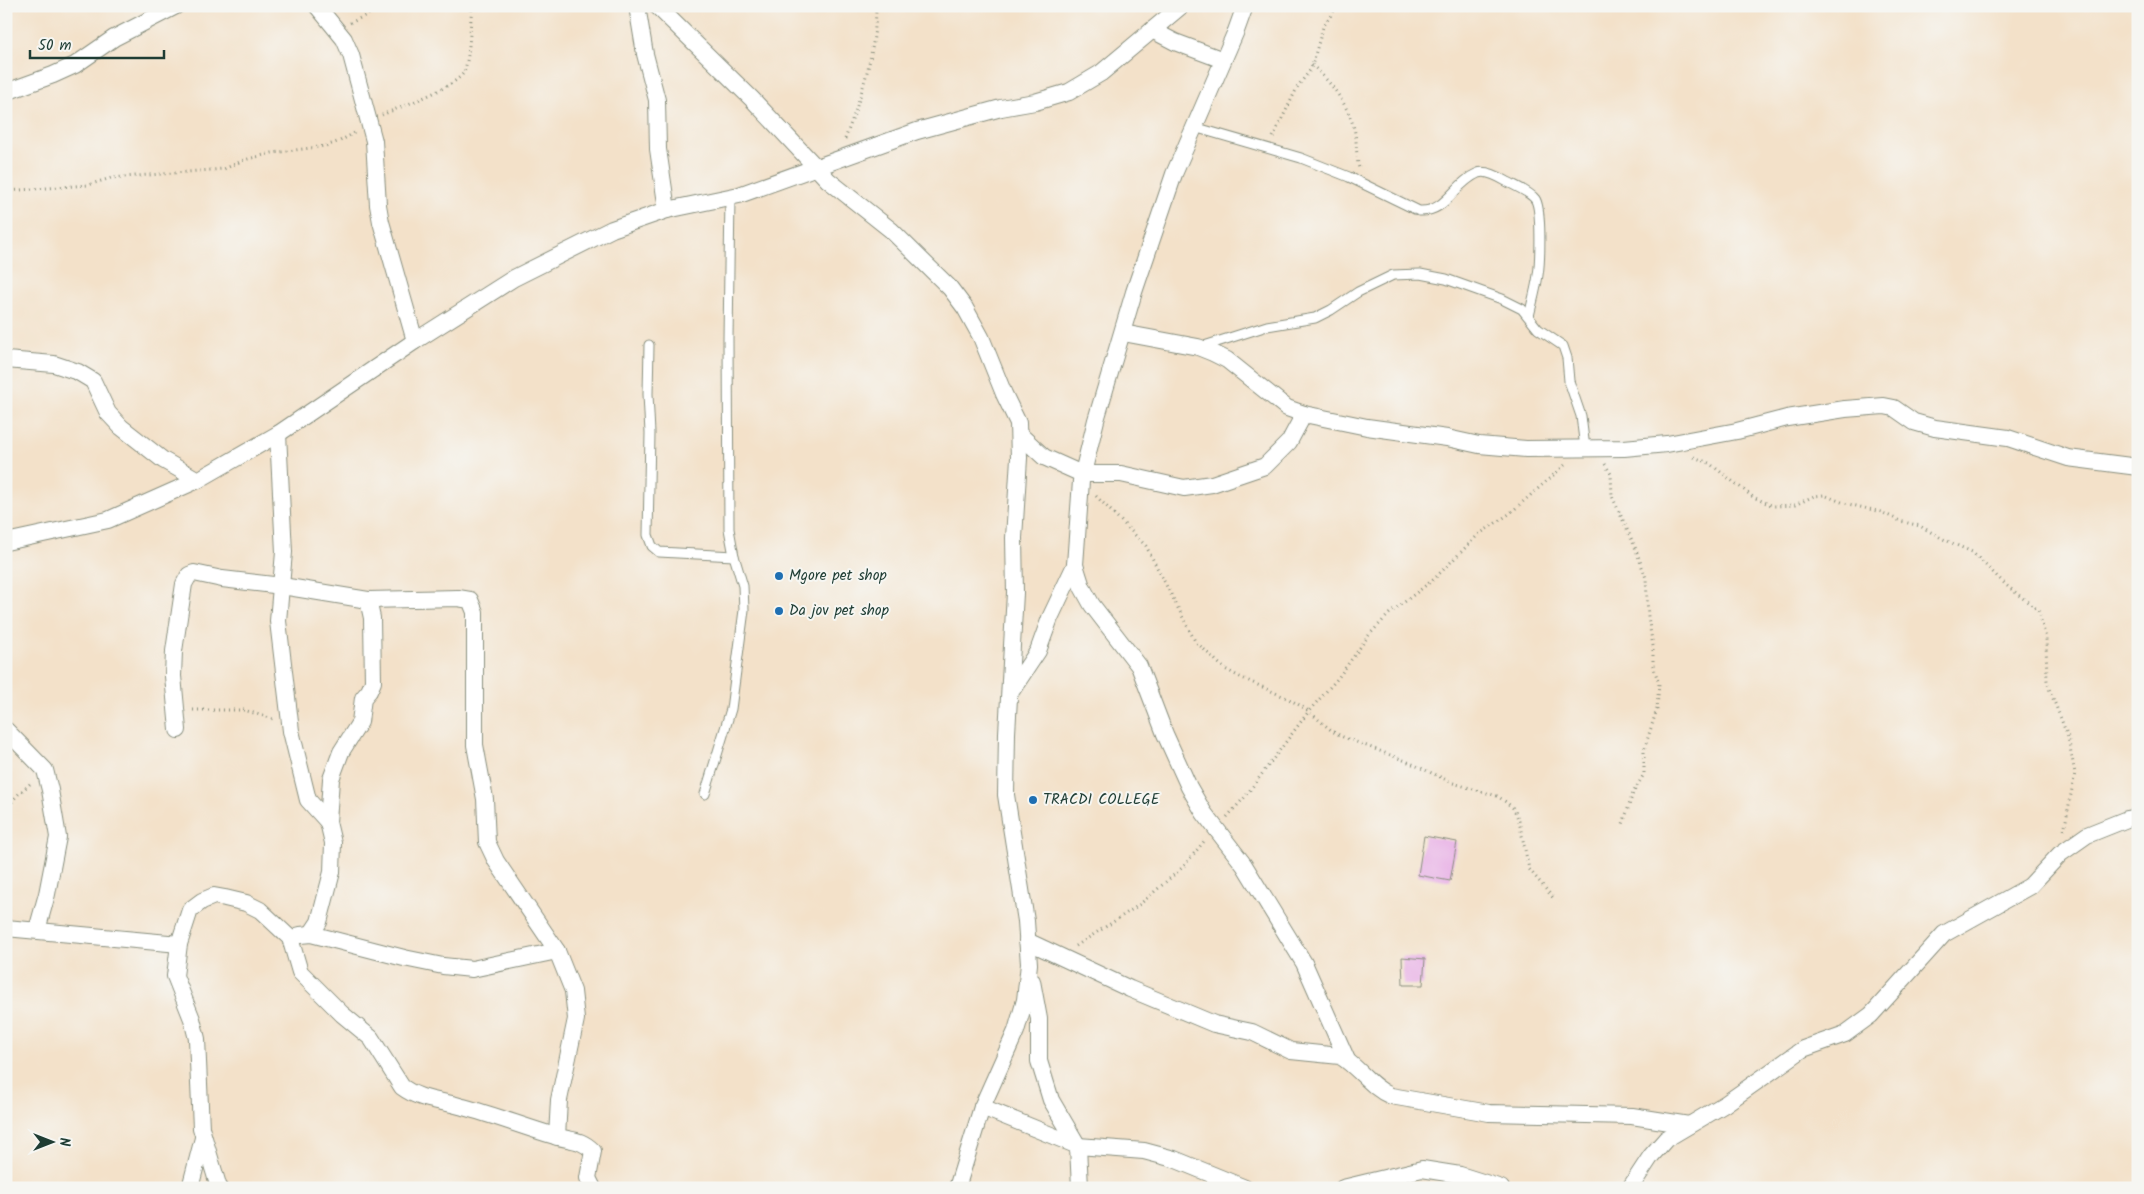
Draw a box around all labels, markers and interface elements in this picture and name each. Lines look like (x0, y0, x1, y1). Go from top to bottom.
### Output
scale bar (30, 28, 164, 60)
text: 50 m (38, 34, 72, 58)
place label: Mgore pet shop (789, 564, 887, 588)
marker: Mgore pet shop (773, 570, 785, 582)
place label: Da jov pet shop (789, 599, 889, 623)
marker: Da jov pet shop (773, 605, 785, 617)
place label: TRACDI COLLEGE (1043, 788, 1161, 812)
marker: TRACDI COLLEGE (1027, 794, 1039, 806)
north arrow (28, 1116, 78, 1166)
text: N (53, 1138, 75, 1147)

